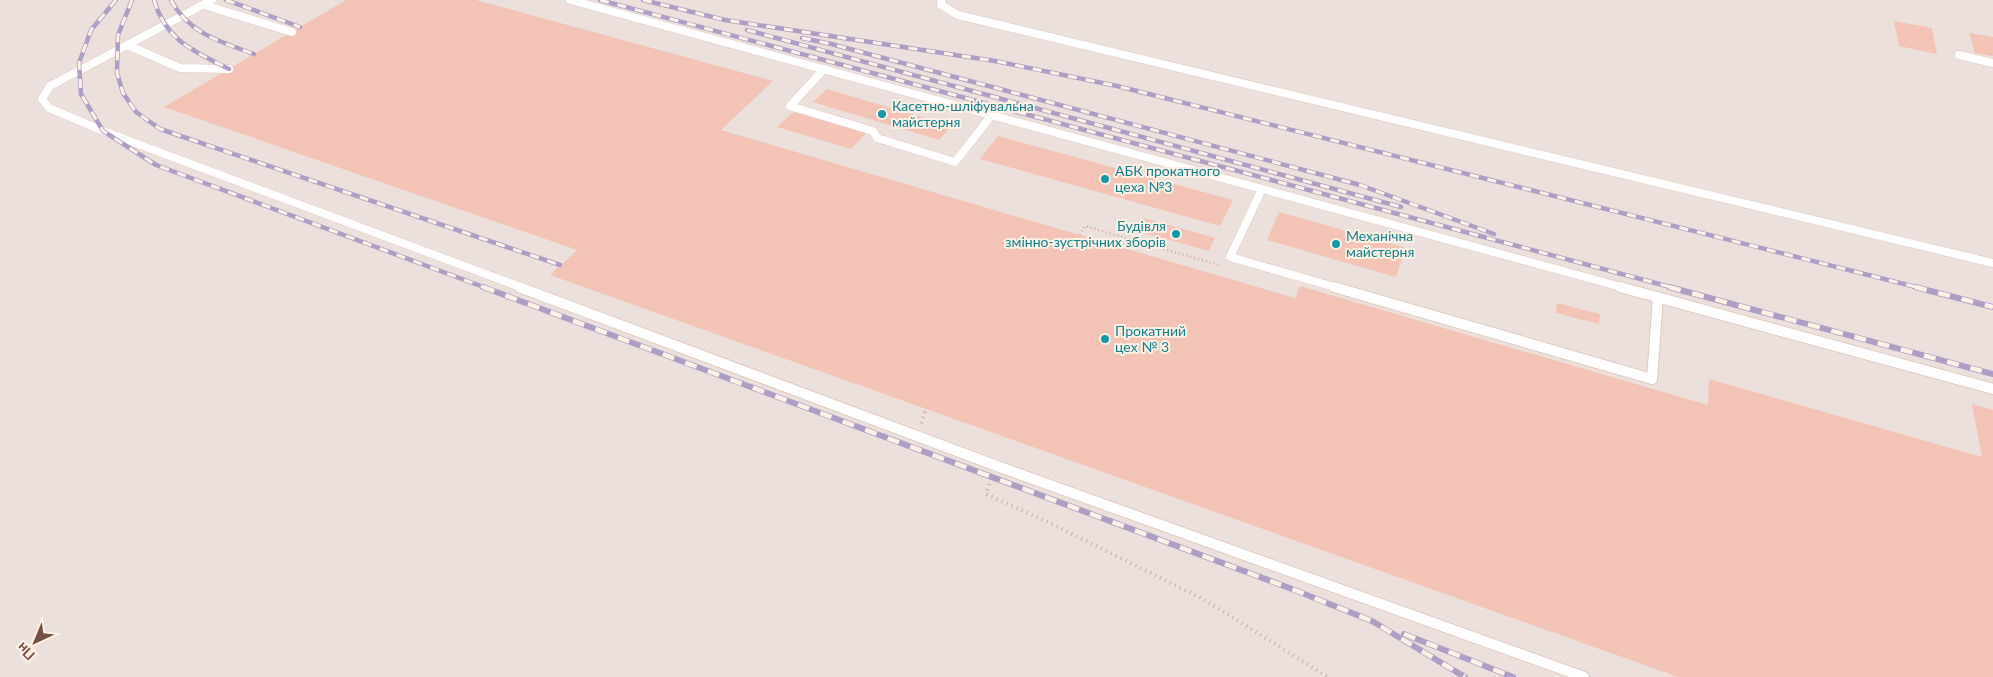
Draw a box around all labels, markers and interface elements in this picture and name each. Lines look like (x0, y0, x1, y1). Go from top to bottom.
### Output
place label: Касетно-шліфувальна майстерня (892, 97, 1034, 130)
marker: Касетно-шліфувальна майстерня (876, 108, 888, 120)
place label: АБК прокатного цеха №3 (1115, 162, 1220, 195)
marker: АБК прокатного цеха №3 (1099, 173, 1111, 185)
place label: Будівля змінно-зустрічних зборів (1005, 217, 1166, 250)
place label: Механічна майстерня (1346, 227, 1414, 260)
marker: Будівля змінно-зустрічних зборів (1170, 228, 1182, 240)
marker: Механічна майстерня (1330, 238, 1342, 250)
place label: Прокатний цех № 3 (1115, 322, 1186, 355)
marker: Прокатний цех № 3 (1099, 333, 1111, 345)
north arrow (10, 617, 60, 667)
text: Пн (13, 639, 38, 664)

